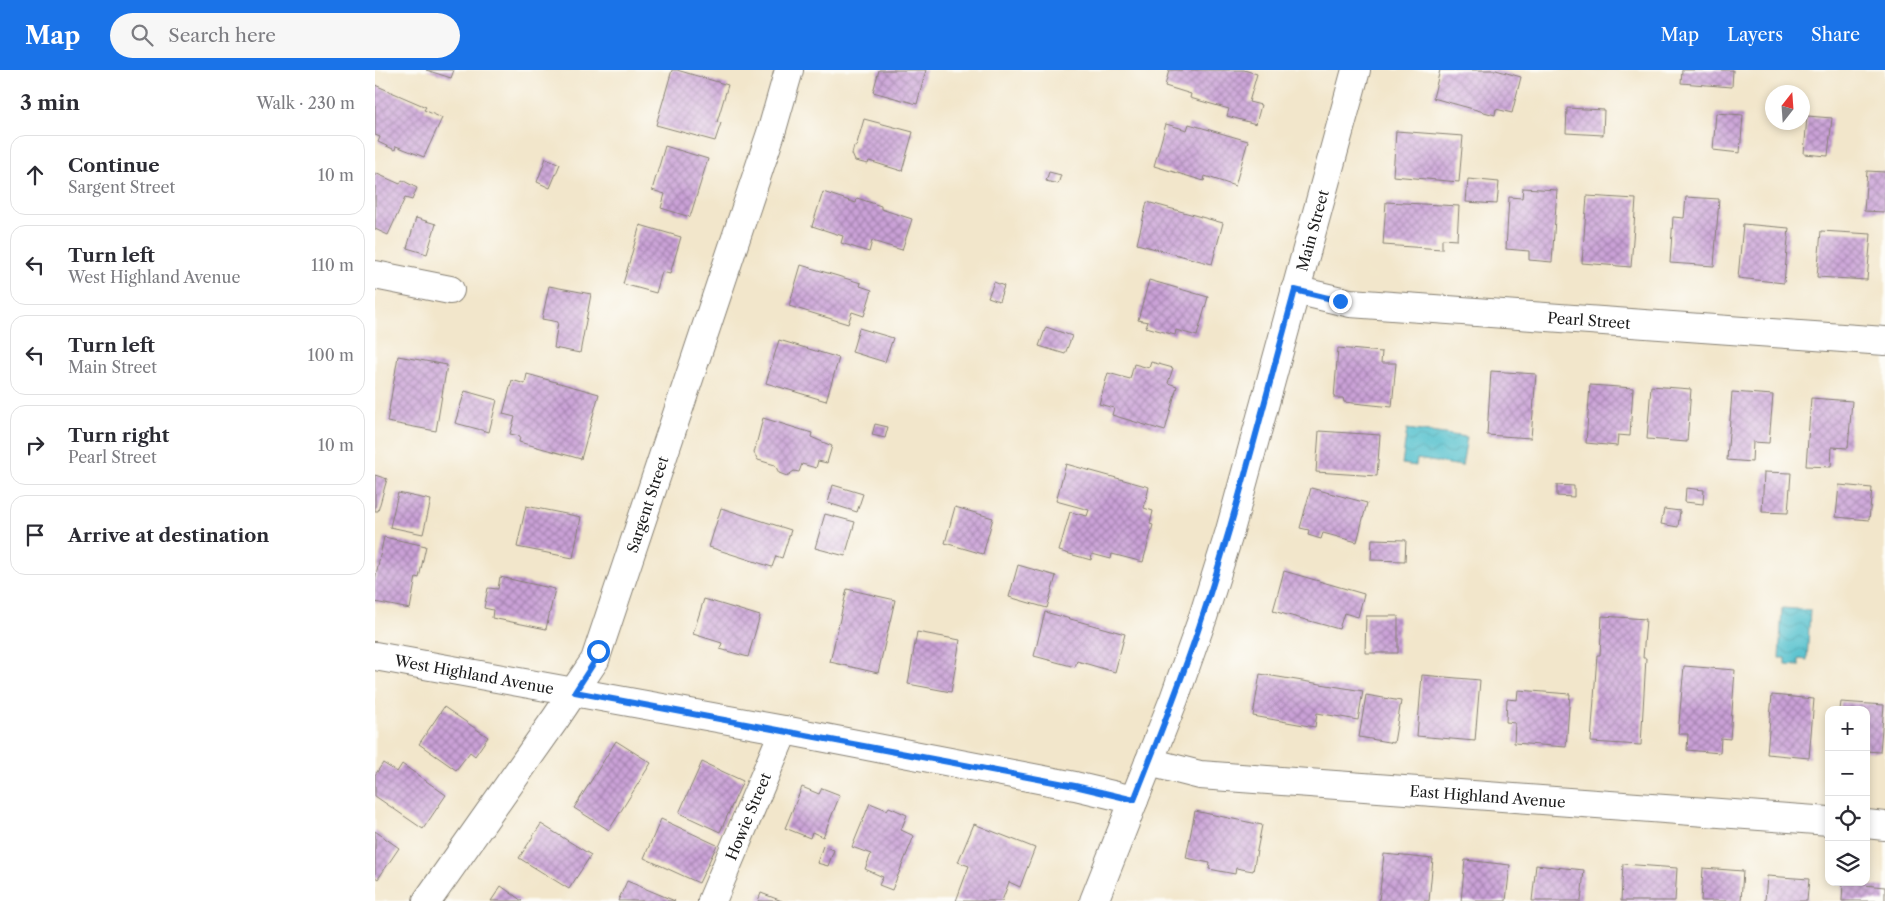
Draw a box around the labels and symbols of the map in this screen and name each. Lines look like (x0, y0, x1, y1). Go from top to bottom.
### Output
north arrow (1765, 85, 1810, 130)
street label: Main Street (1292, 187, 1332, 273)
route end (1329, 290, 1352, 313)
street label: Pearl Street (1547, 308, 1632, 332)
street label: Sargent Street (622, 453, 672, 555)
route start (587, 640, 610, 663)
street label: West Highland Avenue (392, 650, 556, 698)
street label: Howie Street (721, 769, 775, 863)
street label: East Highland Avenue (1409, 781, 1566, 811)

